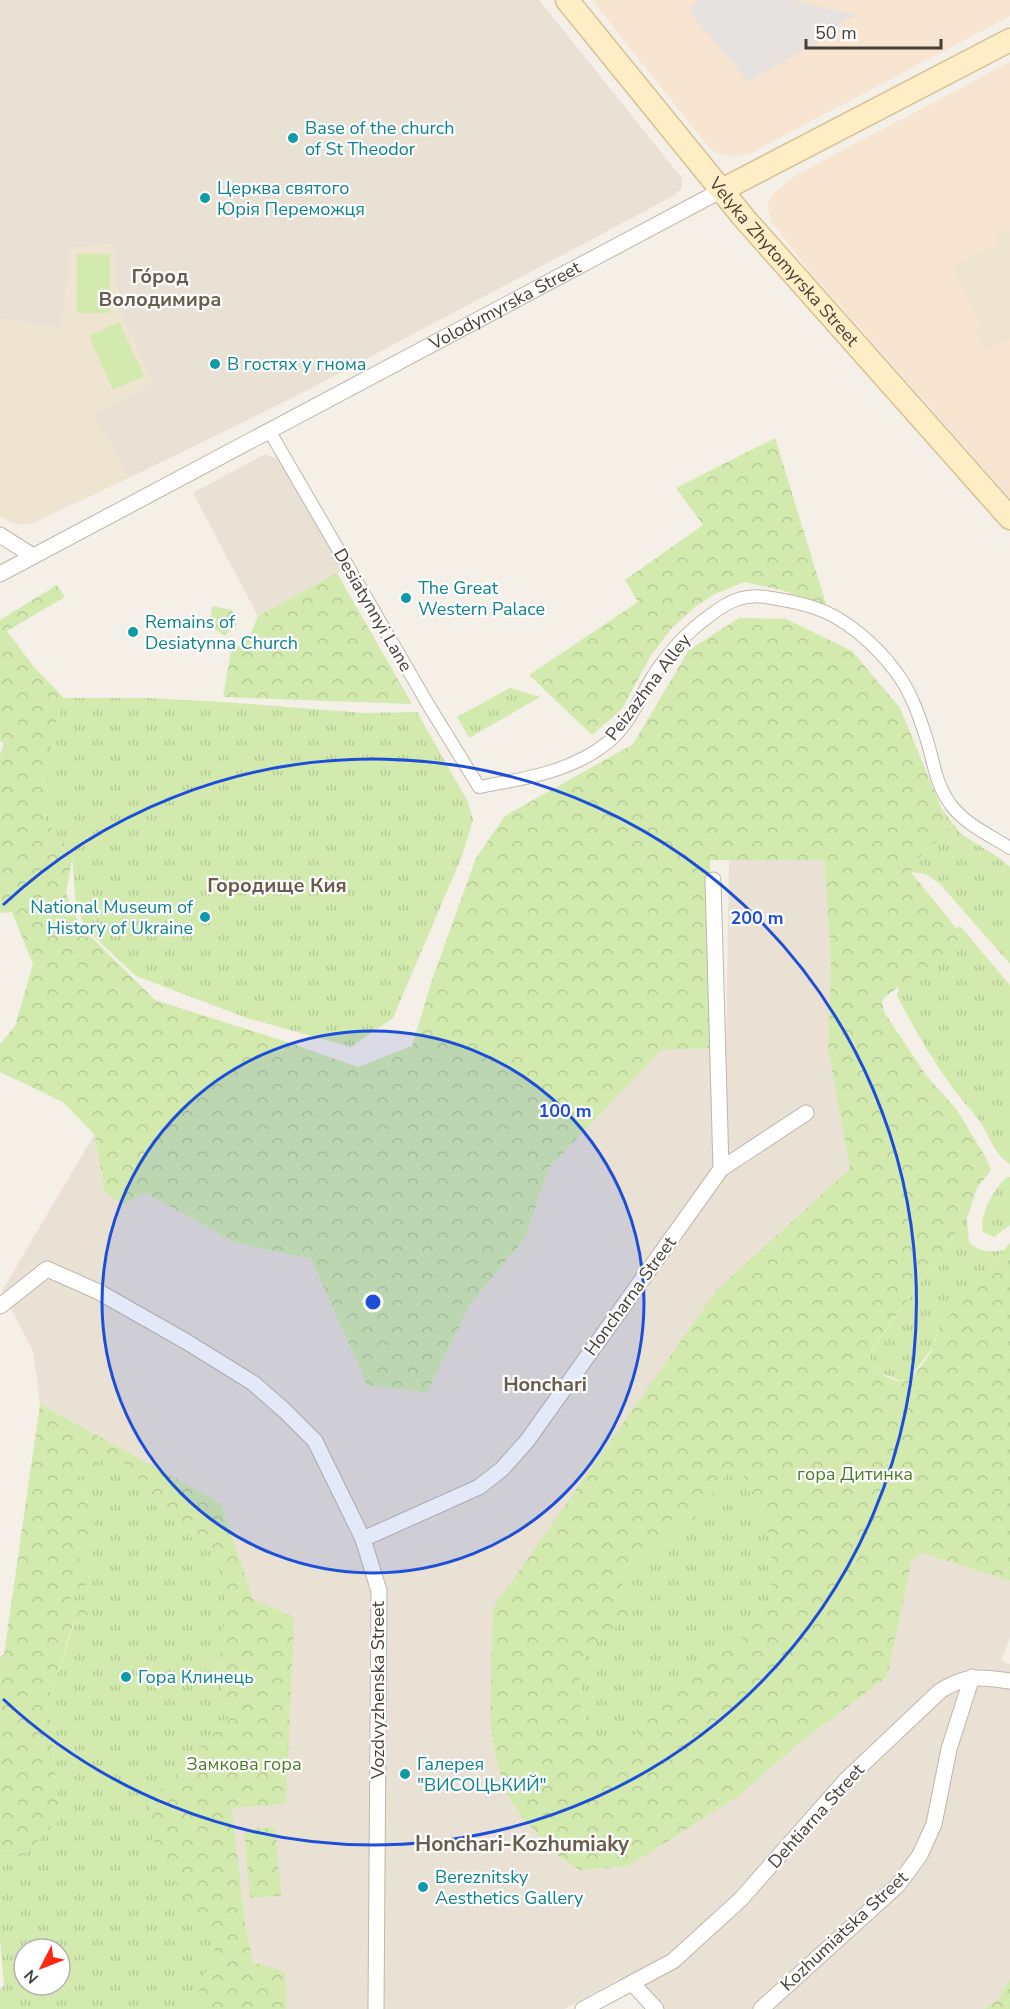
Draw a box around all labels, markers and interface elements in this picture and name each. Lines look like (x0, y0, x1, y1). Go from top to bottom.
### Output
scale bar (806, 12, 941, 50)
text: 50 m (815, 21, 857, 45)
place label: Base of the church of St Theodor (305, 116, 454, 161)
marker: Base of the church of St Theodor (286, 131, 300, 145)
street label: Velyka Zhytomyrska Street (703, 171, 865, 352)
place label: Церква святого Юрія Переможця (217, 176, 365, 221)
marker: Церква святого Юрія Переможця (198, 191, 212, 205)
street label: Volodymyrska Street (424, 255, 586, 356)
district label: Го́род Володимира (99, 263, 221, 313)
place label: В гостях у гнома (227, 352, 366, 376)
marker: В гостях у гнома (208, 357, 222, 371)
street label: Desiatynnyi Lane (328, 544, 418, 676)
place label: The Great Western Palace (418, 576, 545, 621)
marker: The Great Western Palace (399, 591, 413, 605)
place label: Remains of Desiatynna Church (145, 610, 298, 655)
marker: Remains of Desiatynna Church (126, 625, 140, 639)
street label: Peizazhna Alley (600, 628, 697, 745)
district label: Городище Кия (207, 872, 347, 899)
place label: National Museum of History of Ukraine (30, 895, 194, 940)
text: 200 m (730, 906, 784, 930)
marker: National Museum of History of Ukraine (198, 910, 212, 924)
text: 100 m (538, 1099, 592, 1123)
street label: Honcharna Street (579, 1231, 682, 1360)
centre of rings (363, 1292, 383, 1312)
district label: Honchari (503, 1371, 587, 1398)
park label: гора Дитинка (797, 1462, 913, 1486)
street label: Vozdvyzhenska Street (366, 1600, 390, 1780)
place label: Гора Клинець (138, 1665, 254, 1689)
marker: Гора Клинець (119, 1670, 133, 1684)
park label: Замкова гора (186, 1752, 302, 1776)
place label: Галерея "ВИСОЦЬКИЙ" (417, 1752, 547, 1797)
street label: Dehtiarna Street (763, 1758, 870, 1873)
marker: Галерея "ВИСОЦЬКИЙ" (398, 1767, 412, 1781)
district label: Honchari-Kozhumiaky (415, 1830, 630, 1858)
place label: Bereznitsky Aesthetics Gallery (435, 1865, 584, 1910)
street label: Kozhumiatska Street (775, 1865, 913, 1996)
marker: Bereznitsky Aesthetics Gallery (416, 1880, 430, 1894)
north arrow (12, 1937, 72, 1997)
text: N (19, 1965, 44, 1988)

